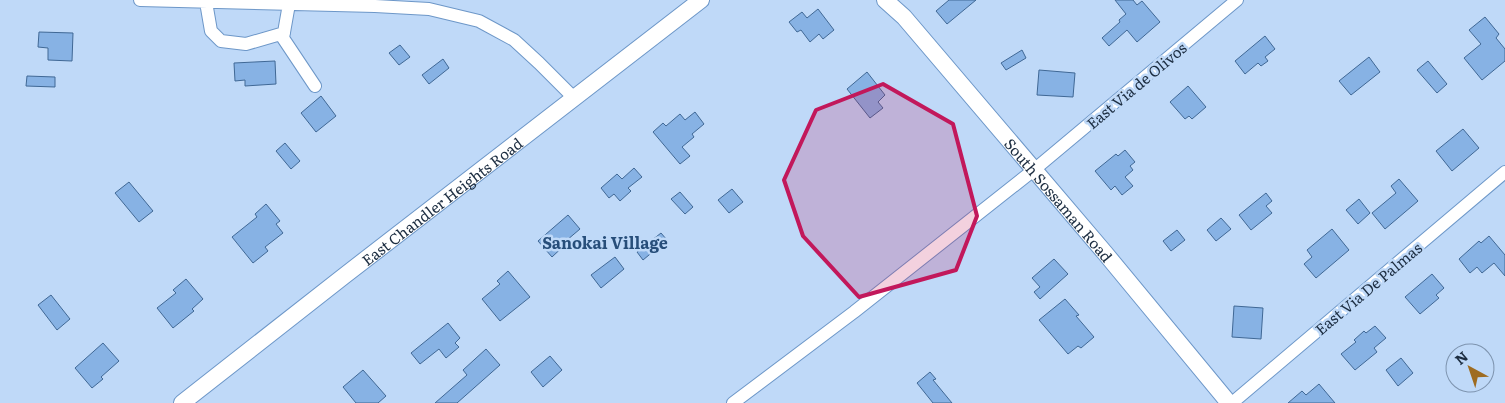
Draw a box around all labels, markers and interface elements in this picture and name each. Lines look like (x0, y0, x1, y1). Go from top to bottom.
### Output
street label: East Via de Olivos (1081, 36, 1191, 134)
street label: East Chandler Heights Road (356, 131, 527, 270)
street label: South Sossaman Road (1000, 132, 1119, 266)
district label: Sanokai Village (542, 230, 668, 254)
street label: East Via De Palmas (1309, 236, 1427, 340)
north arrow (1445, 343, 1495, 393)
text: N (1450, 346, 1472, 369)

